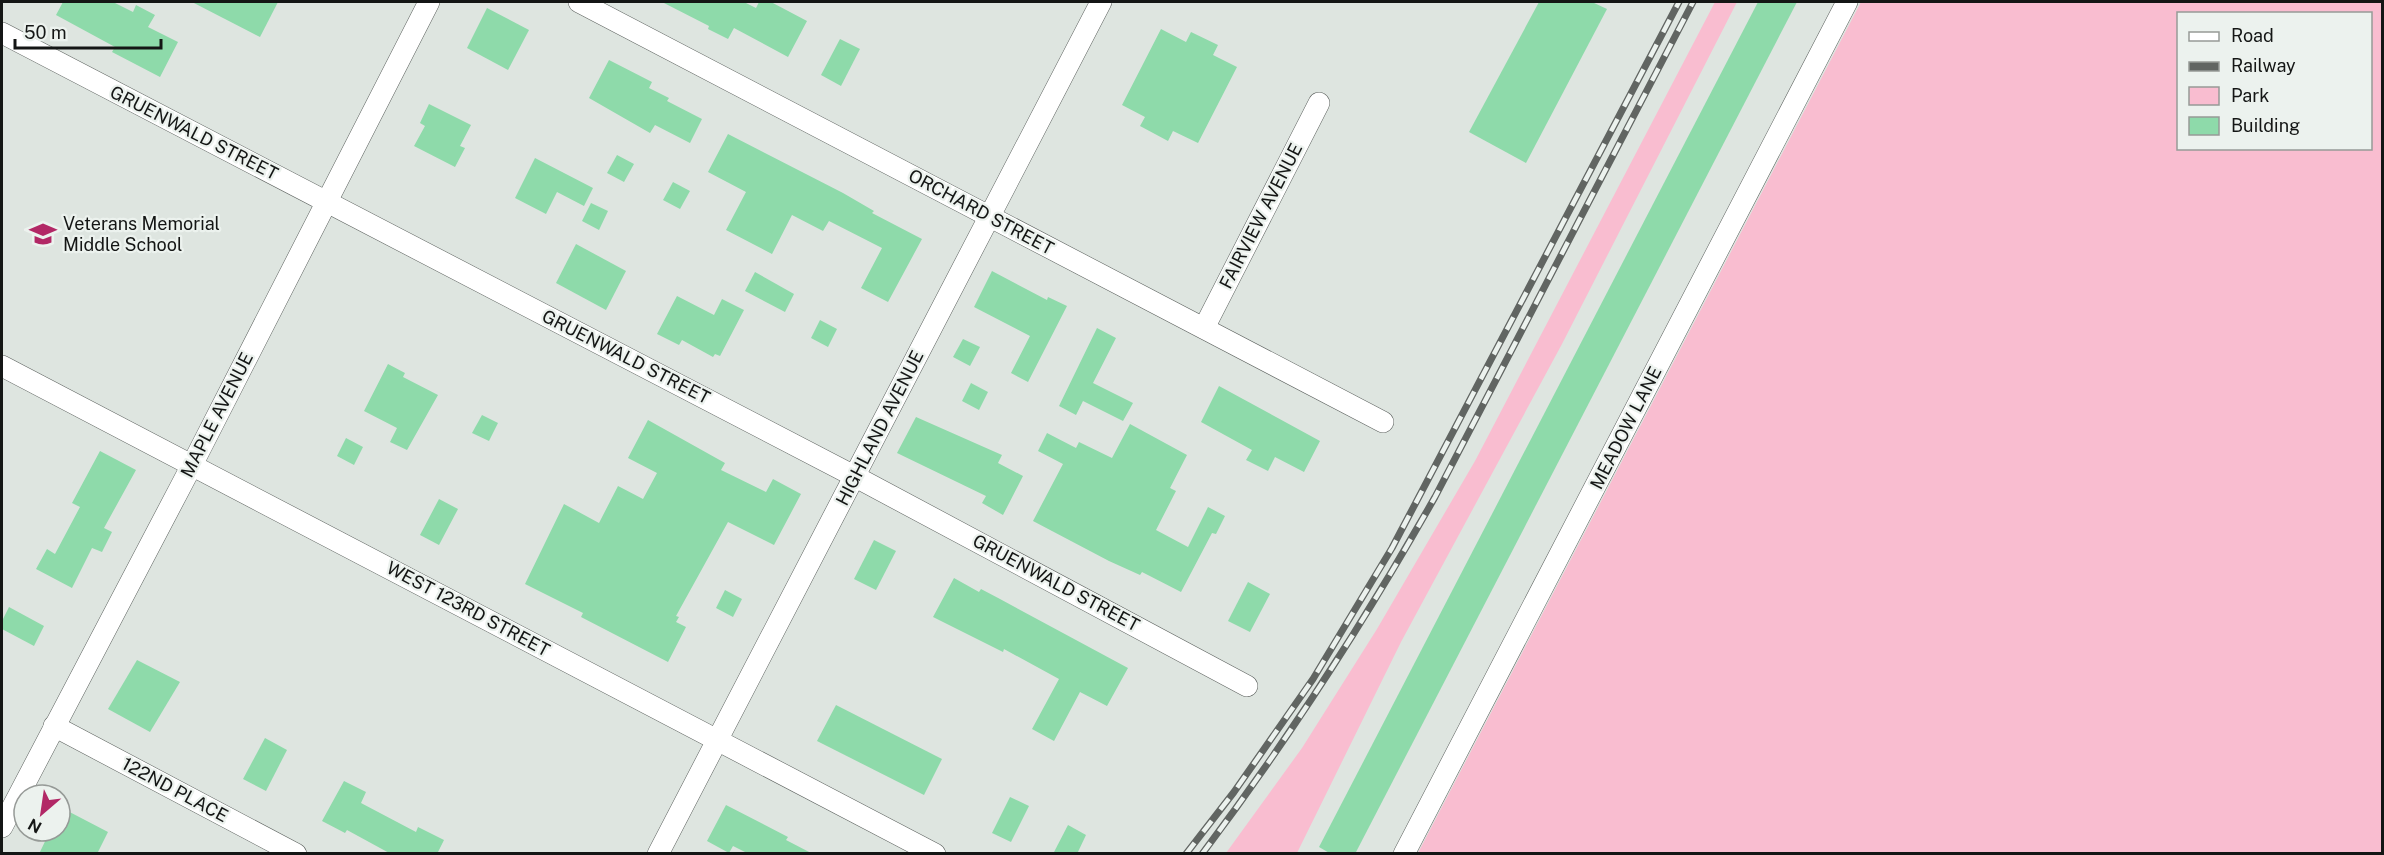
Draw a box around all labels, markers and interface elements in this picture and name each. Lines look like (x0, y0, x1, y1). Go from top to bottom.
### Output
scale bar (15, 12, 160, 50)
legend (2177, 12, 2372, 150)
text: 50 m (24, 22, 67, 43)
text: Road (2231, 25, 2274, 46)
text: Railway (2231, 55, 2296, 76)
street label: GRUENWALD STREET (107, 81, 282, 184)
text: Park (2231, 85, 2269, 106)
text: Building (2231, 115, 2300, 136)
street label: FAIRVIEW AVENUE (1215, 140, 1306, 292)
street label: ORCHARD STREET (905, 164, 1058, 259)
place label: Veterans Memorial Middle School (63, 213, 220, 255)
school or university icon: Veterans Memorial Middle School (28, 219, 58, 249)
street label: GRUENWALD STREET (539, 305, 714, 408)
street label: HIGHLAND AVENUE (831, 347, 928, 509)
street label: MAPLE AVENUE (176, 349, 257, 481)
street label: MEADOW LANE (1586, 363, 1666, 493)
street label: GRUENWALD STREET (969, 530, 1143, 636)
street label: WEST 123RD STREET (383, 557, 554, 661)
street label: 122ND PLACE (119, 753, 232, 826)
north arrow (12, 783, 72, 843)
text: N (25, 814, 45, 837)

